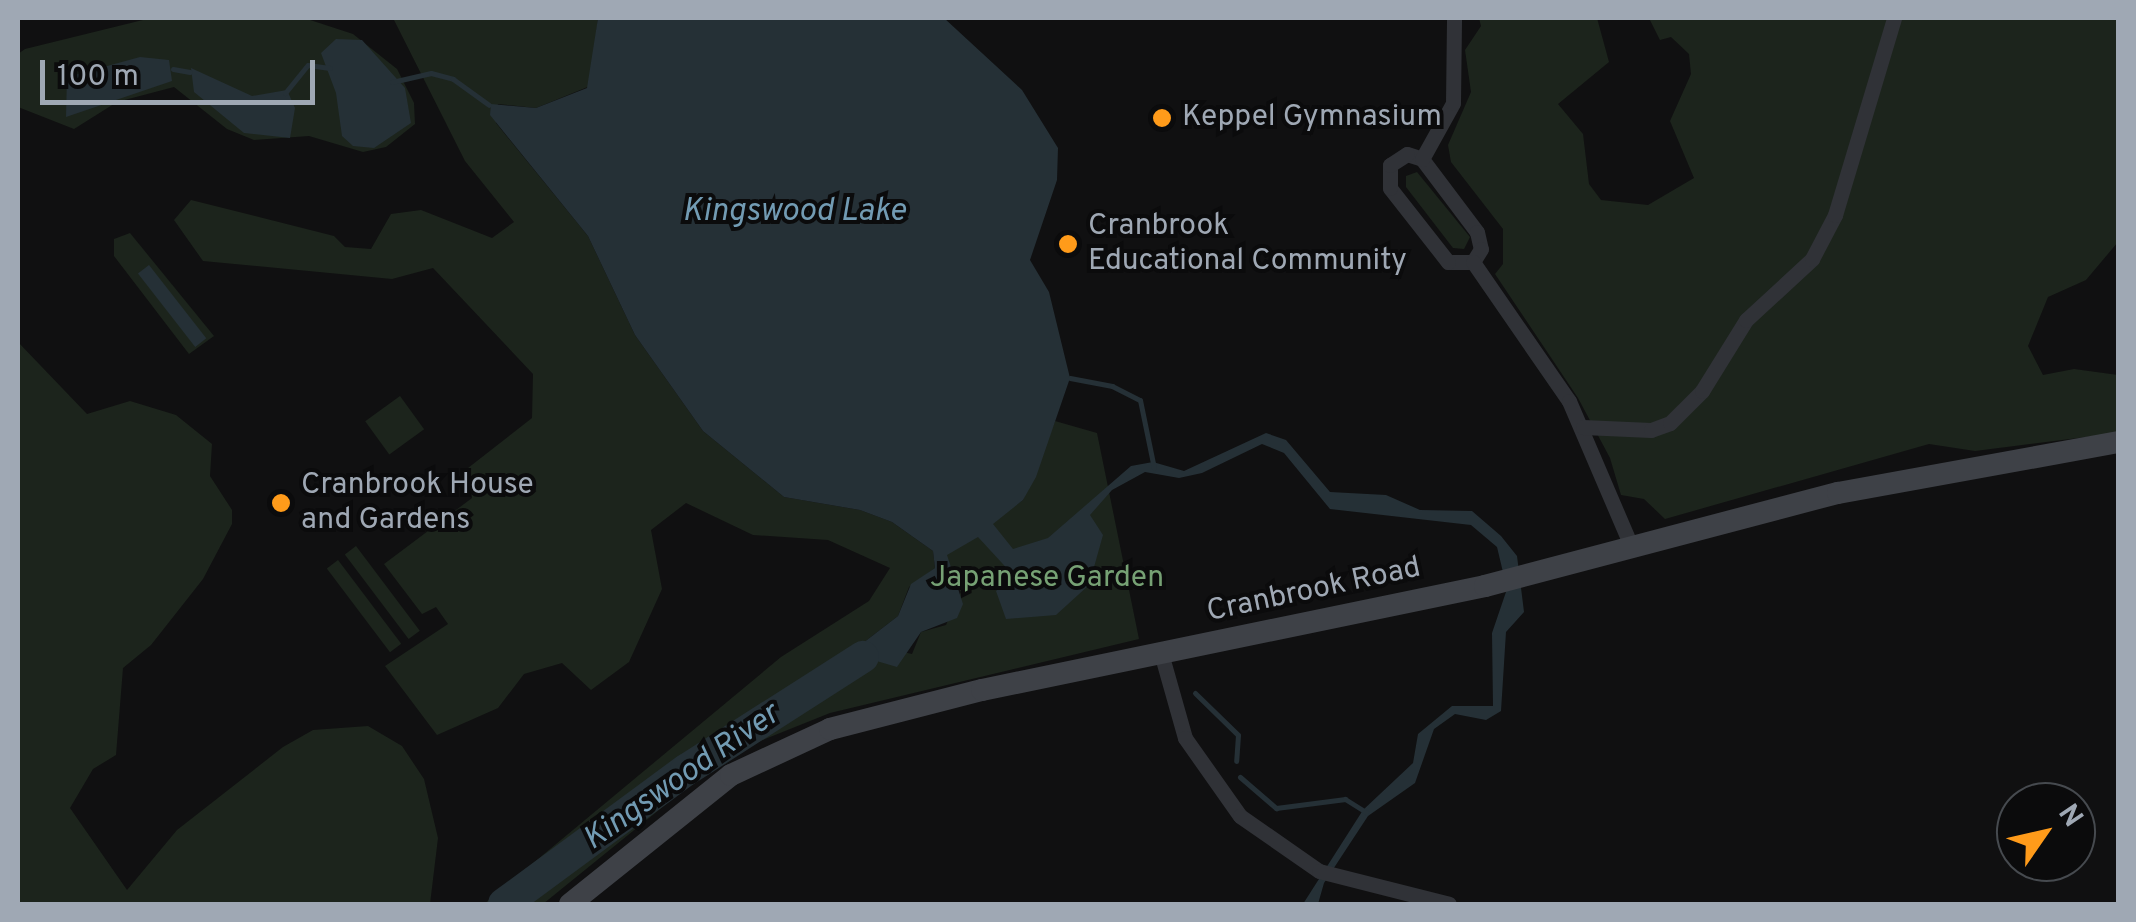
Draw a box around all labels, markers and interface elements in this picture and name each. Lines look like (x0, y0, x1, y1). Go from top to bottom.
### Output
scale bar (45, 40, 320, 102)
text: 100 m (57, 59, 139, 96)
place label: Keppel Gymnasium (1182, 100, 1442, 136)
marker: Keppel Gymnasium (1151, 107, 1173, 129)
water label: Kingswood Lake (682, 193, 906, 231)
place label: Cranbrook Educational Community (1088, 209, 1407, 280)
marker: Cranbrook Educational Community (1057, 233, 1079, 255)
place label: Cranbrook House and Gardens (301, 468, 534, 538)
marker: Cranbrook House and Gardens (270, 492, 292, 514)
street label: Cranbrook Road (1204, 551, 1424, 631)
park label: Japanese Garden (930, 561, 1164, 597)
water label: Kingswood River (577, 696, 787, 860)
north arrow (1996, 782, 2096, 882)
text: N (2049, 798, 2090, 835)

